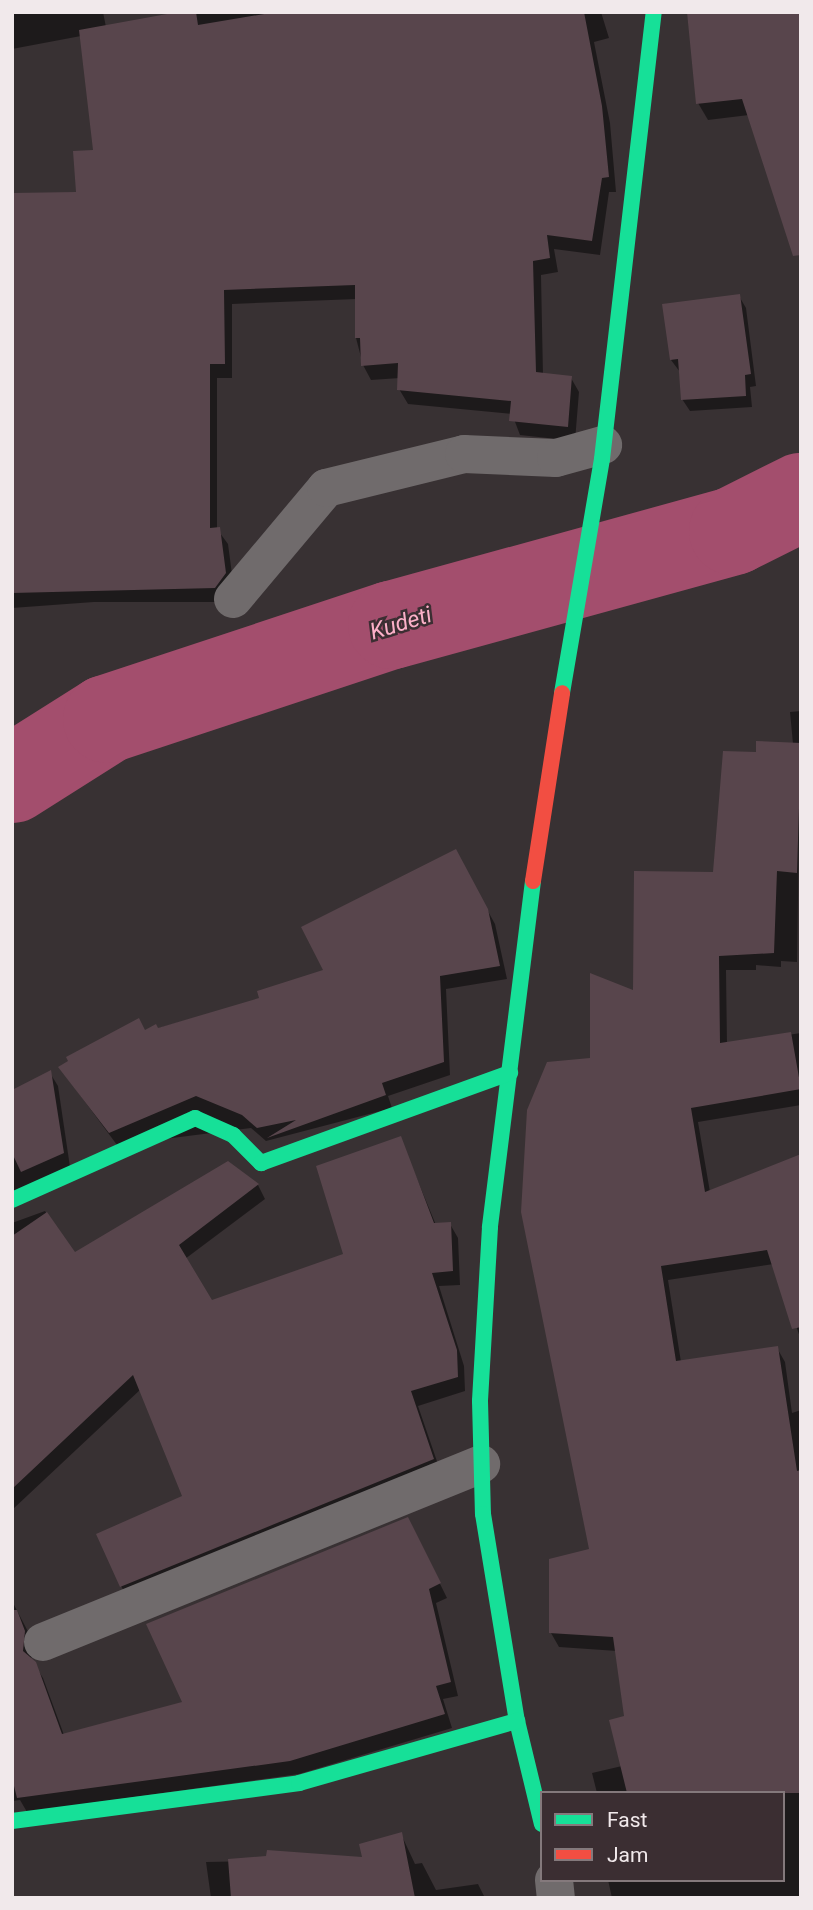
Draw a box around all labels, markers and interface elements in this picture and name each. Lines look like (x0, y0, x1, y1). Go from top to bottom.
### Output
water label: Kudeti (367, 602, 435, 646)
legend (540, 1791, 785, 1882)
text: Fast (607, 1808, 647, 1832)
text: Jam (607, 1843, 648, 1867)

